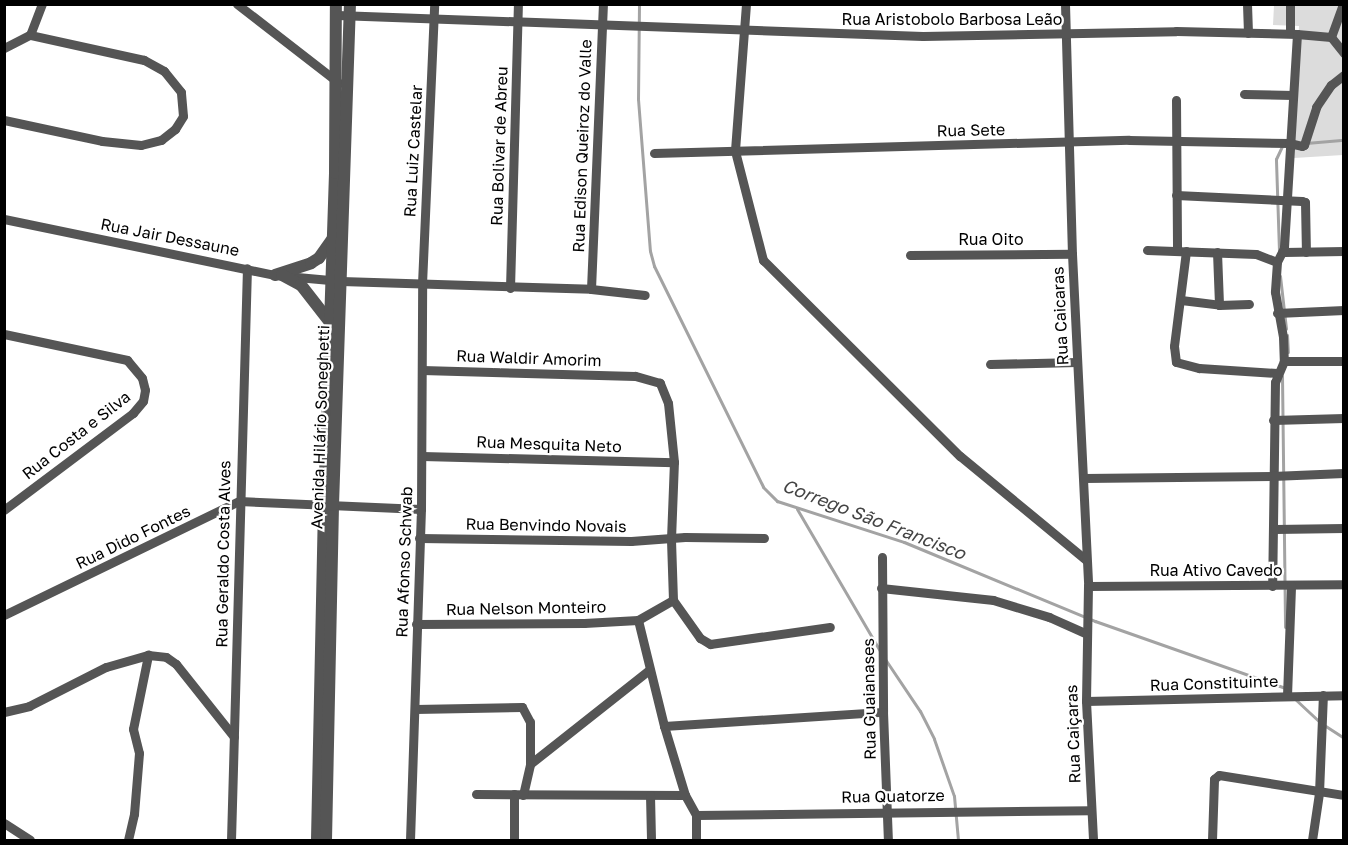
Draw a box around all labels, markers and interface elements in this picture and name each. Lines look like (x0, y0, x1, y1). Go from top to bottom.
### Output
street label: Rua Aristobolo Barbosa Leão (842, 9, 1062, 29)
street label: Rua Edison Queiroz do Valle (569, 39, 595, 253)
street label: Rua Bolivar de Abreu (487, 66, 511, 226)
street label: Rua Luiz Castelar (400, 84, 426, 218)
street label: Rua Sete (937, 120, 1005, 140)
street label: Rua Jair Dessaune (99, 214, 241, 260)
street label: Rua Oito (958, 229, 1024, 249)
street label: Rua Caicaras (1048, 266, 1072, 366)
street label: Avenida Hilário Soneghetti (307, 325, 333, 529)
street label: Rua Waldir Amorim (456, 346, 602, 370)
street label: Rua Costa e Silva (18, 387, 134, 483)
street label: Rua Mesquita Neto (476, 432, 622, 456)
street label: Rua Geraldo Costa Alves (212, 460, 234, 648)
water label: Corrego São Francisco (779, 474, 969, 564)
street label: Rua Afonso Schwab (392, 486, 416, 638)
street label: Rua Dido Fontes (73, 501, 193, 573)
street label: Rua Benvindo Novais (465, 514, 627, 536)
street label: Rua Ativo Cavedo (1149, 560, 1283, 580)
street label: Rua Nelson Monteiro (446, 597, 606, 619)
street label: Rua Guaianases (858, 638, 880, 760)
street label: Rua Constituinte (1149, 671, 1279, 695)
street label: Rua Caiçaras (1062, 684, 1084, 784)
street label: Rua Quatorze (841, 785, 945, 807)

